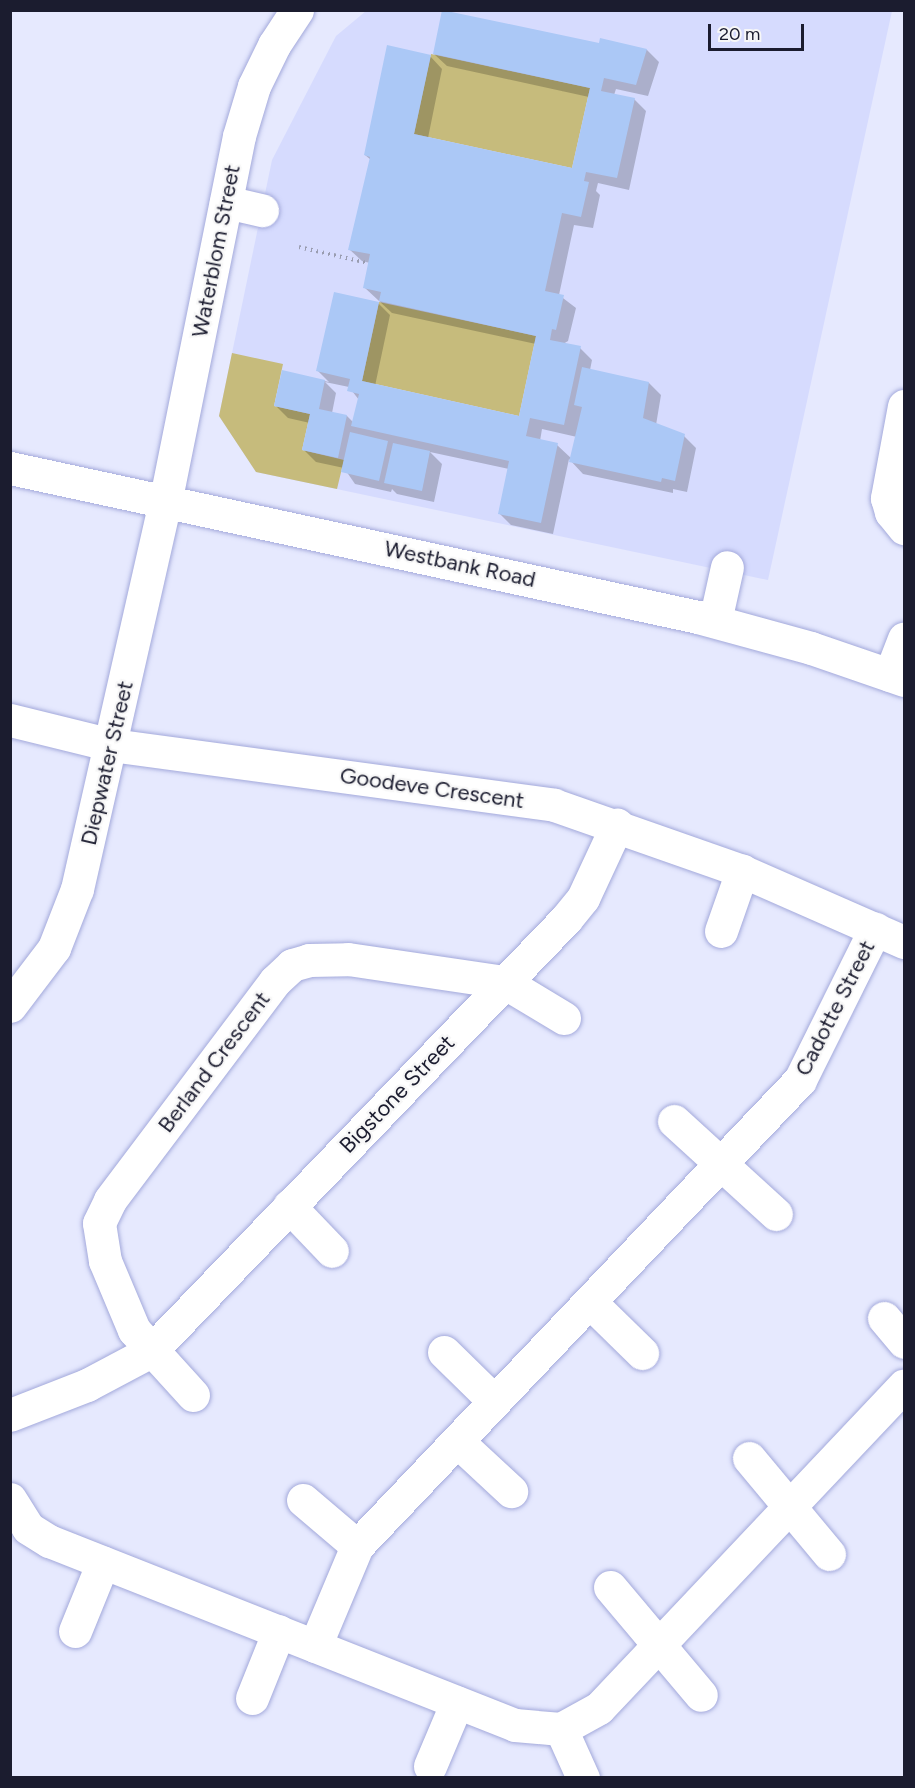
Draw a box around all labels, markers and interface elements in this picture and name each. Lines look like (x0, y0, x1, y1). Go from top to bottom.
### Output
scale bar (711, 12, 807, 50)
text: 20 m (719, 23, 760, 45)
street label: Waterblom Street (186, 162, 246, 340)
street label: Westbank Road (382, 535, 538, 593)
street label: Diepwater Street (75, 678, 139, 848)
street label: Goodeve Crescent (338, 762, 526, 814)
street label: Cadotte Street (790, 936, 880, 1080)
street label: Berland Crescent (152, 986, 276, 1138)
street label: Bigstone Street (334, 1029, 460, 1159)

